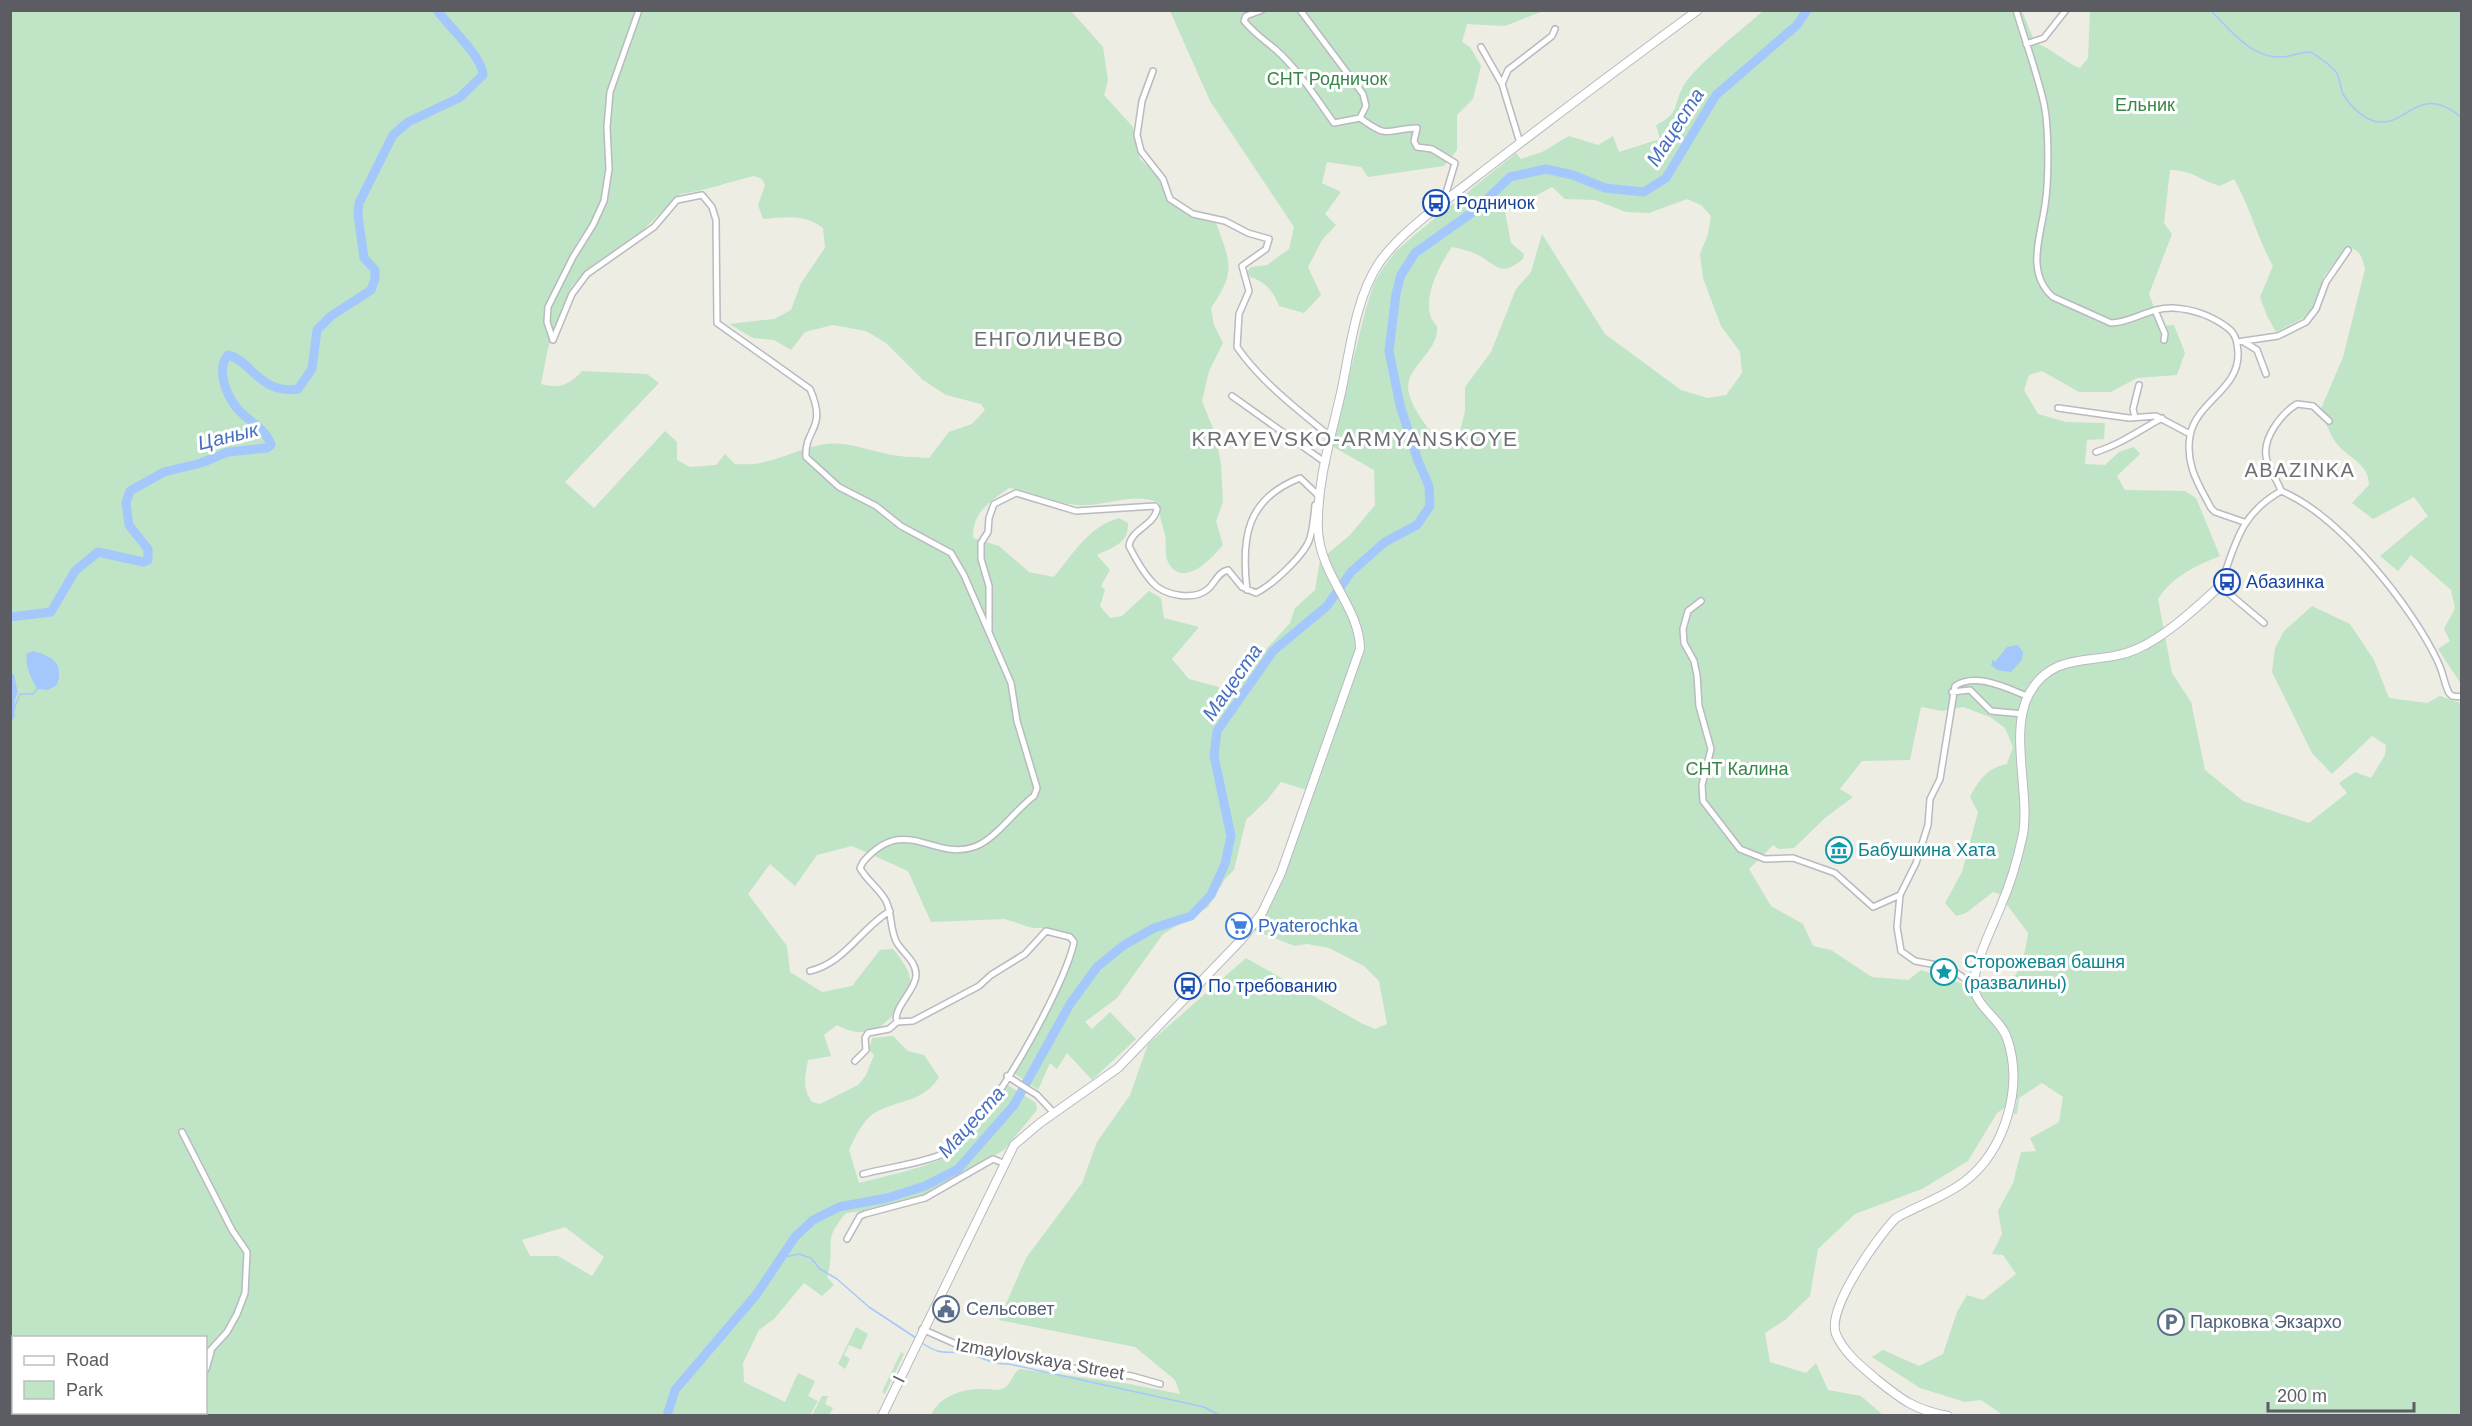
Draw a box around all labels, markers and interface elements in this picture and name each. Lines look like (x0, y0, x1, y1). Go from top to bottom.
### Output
park label: СНТ Родничок (1267, 69, 1387, 89)
water label: Мацеста (1642, 84, 1708, 170)
park label: Ельник (2115, 95, 2175, 115)
bus stop icon: Родничок (1421, 188, 1451, 218)
place label: Родничок (1456, 193, 1535, 213)
district label: ЕНГОЛИЧЕВО (974, 328, 1124, 350)
water label: Цанык (196, 418, 262, 454)
district label: KRAYEVSKO-ARMYANSKOYE (1191, 427, 1519, 450)
district label: ABAZINKA (2245, 459, 2355, 481)
bus stop icon: Абазинка (2212, 567, 2242, 597)
place label: Абазинка (2246, 572, 2325, 592)
water label: Мацеста (1198, 640, 1266, 724)
park label: СНТ Калина (1686, 759, 1789, 779)
museum icon: Бабушкина Хата (1824, 835, 1854, 865)
place label: Бабушкина Хата (1858, 840, 1997, 860)
supermarket icon: Pyaterochka (1224, 911, 1254, 941)
place label: Pyaterochka (1258, 916, 1359, 936)
place label: Сторожевая башня (развалины) (1964, 952, 2125, 993)
place icon: Сторожевая башня (развалины) (1929, 957, 1959, 987)
bus stop icon: По требованию (1173, 971, 1203, 1001)
place label: По требованию (1208, 976, 1337, 996)
water label: Мацеста (933, 1082, 1009, 1162)
public building icon: Сельсовет (931, 1294, 961, 1324)
place label: Сельсовет (966, 1299, 1055, 1319)
parking icon: Парковка Экзархо (2156, 1307, 2186, 1337)
place label: Парковка Экзархо (2190, 1312, 2342, 1332)
street label: Izmaylovskaya Street (954, 1334, 1126, 1384)
legend (12, 1336, 207, 1414)
text: Road (66, 1350, 109, 1370)
street label: I (889, 1372, 909, 1386)
scale bar (2268, 1375, 2414, 1413)
text: Park (66, 1380, 104, 1400)
text: 200 m (2277, 1386, 2327, 1406)

